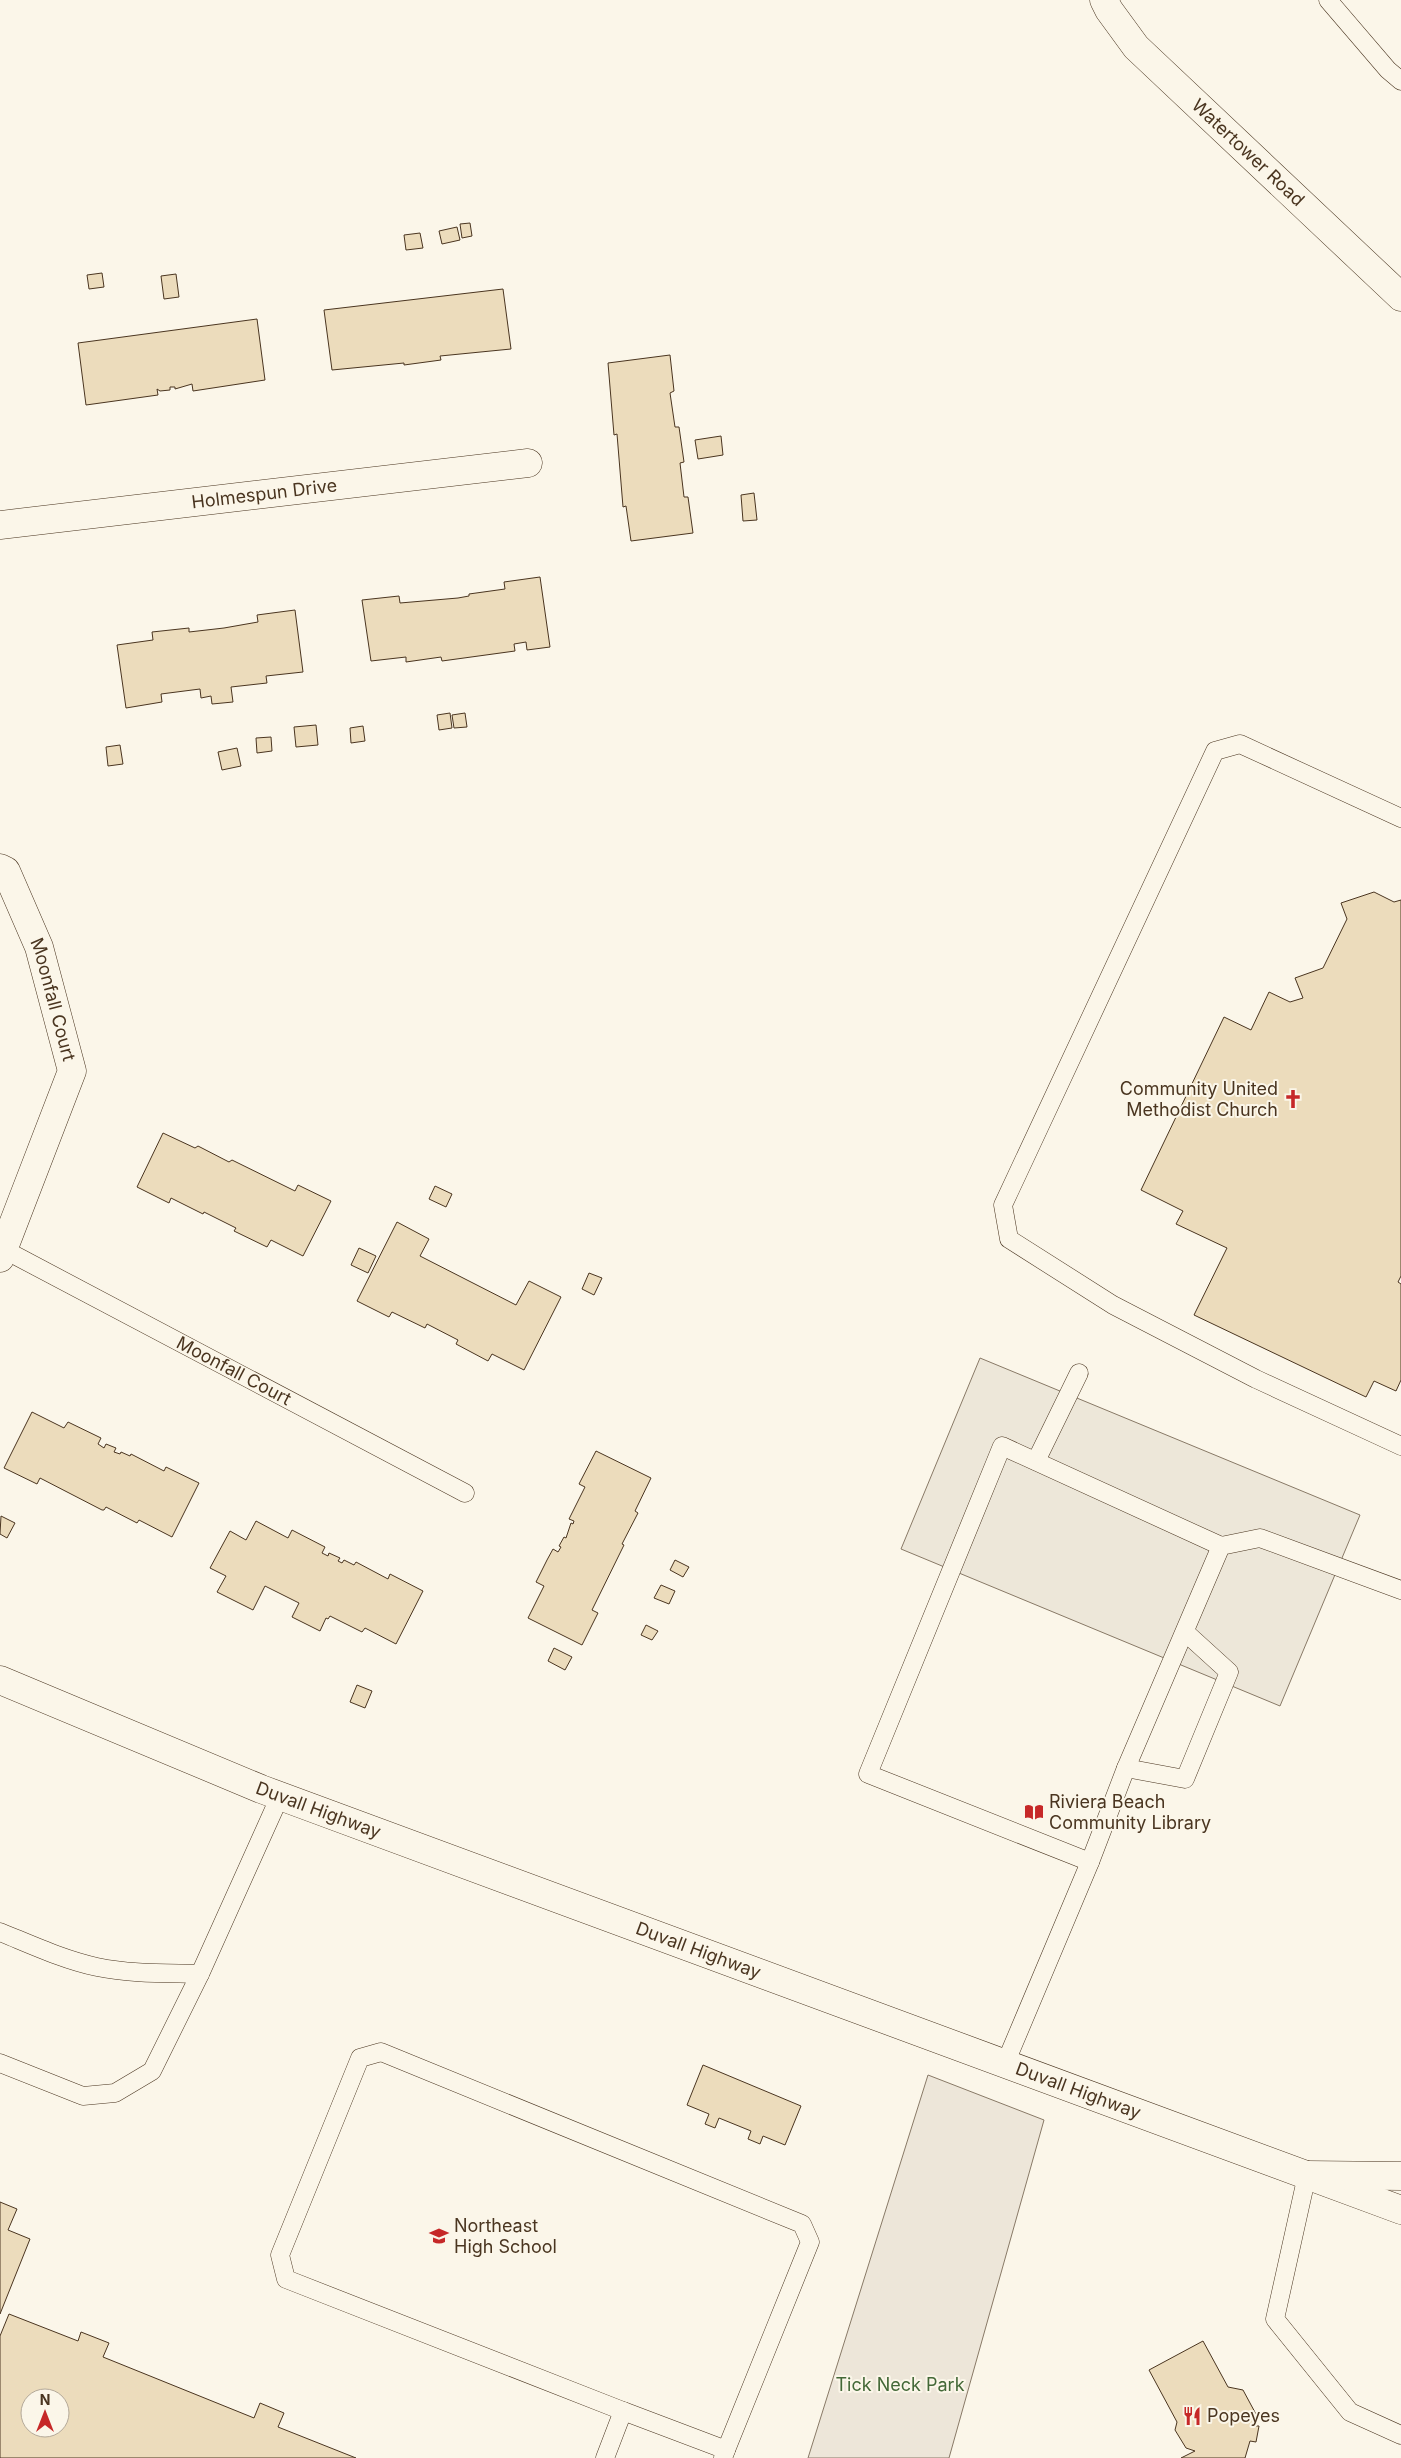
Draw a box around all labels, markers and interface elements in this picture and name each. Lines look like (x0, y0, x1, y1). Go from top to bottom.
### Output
street label: Watertower Road (1188, 94, 1309, 210)
street label: Holmespun Drive (190, 475, 338, 512)
street label: Moonfall Court (26, 935, 80, 1063)
place label: Community United Methodist Church (1120, 1078, 1278, 1120)
church icon: Community United Methodist Church (1282, 1088, 1304, 1110)
street label: Moonfall Court (173, 1332, 295, 1409)
street label: Duvall Highway (253, 1777, 384, 1842)
place label: Riviera Beach Community Library (1049, 1791, 1211, 1833)
library icon: Riviera Beach Community Library (1023, 1801, 1045, 1823)
street label: Duvall Highway (633, 1917, 764, 1983)
street label: Duvall Highway (1013, 2058, 1144, 2123)
place label: Northeast High School (454, 2215, 557, 2257)
school or university icon: Northeast High School (428, 2225, 450, 2247)
park label: Tick Neck Park (835, 2374, 965, 2395)
north arrow (20, 2388, 70, 2438)
text: N (40, 2391, 50, 2408)
restaurant icon: Popeyes (1181, 2405, 1203, 2427)
place label: Popeyes (1207, 2405, 1280, 2426)

